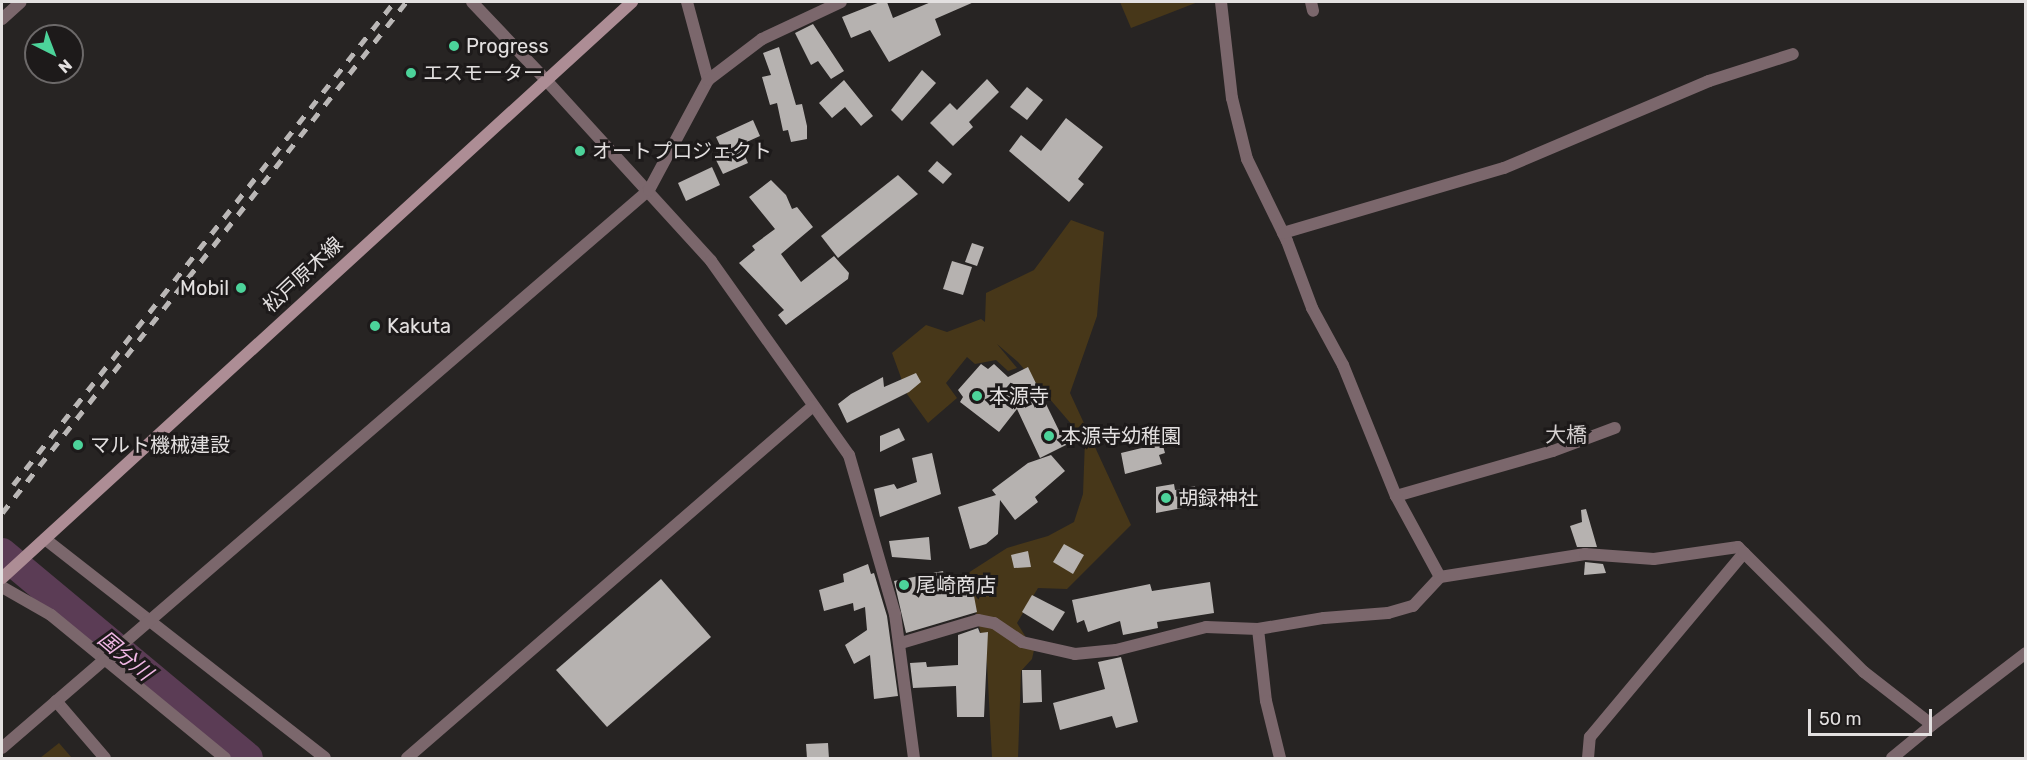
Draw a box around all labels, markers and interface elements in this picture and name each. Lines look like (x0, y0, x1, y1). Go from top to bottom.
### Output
north arrow (24, 24, 84, 84)
place label: Progress (466, 34, 549, 58)
marker: Progress (447, 39, 461, 53)
text: N (54, 55, 76, 77)
place label: エスモーター (423, 61, 543, 85)
marker: エスモーター (404, 66, 418, 80)
place label: オートプロジェクト (592, 139, 772, 163)
marker: オートプロジェクト (573, 144, 587, 158)
street label: 松戸原木線 (258, 232, 348, 318)
place label: Mobil (180, 276, 229, 300)
marker: Mobil (234, 281, 248, 295)
place label: Kakuta (387, 314, 451, 338)
marker: Kakuta (368, 319, 382, 333)
place label: 本源寺 (989, 384, 1049, 408)
marker: 本源寺 (970, 389, 984, 403)
district label: 大橋 (1545, 422, 1587, 448)
place label: 本源寺幼稚園 (1061, 424, 1181, 448)
marker: 本源寺幼稚園 (1042, 429, 1056, 443)
place label: マルト機械建設 (90, 433, 230, 457)
marker: マルト機械建設 (71, 438, 85, 452)
place label: 胡録神社 (1178, 486, 1258, 510)
marker: 胡録神社 (1159, 491, 1173, 505)
place label: 尾崎商店 (916, 573, 996, 597)
marker: 尾崎商店 (897, 578, 911, 592)
water label: 国分川 (93, 626, 157, 686)
scale bar (1811, 697, 1936, 735)
text: 50 m (1819, 708, 1862, 730)

